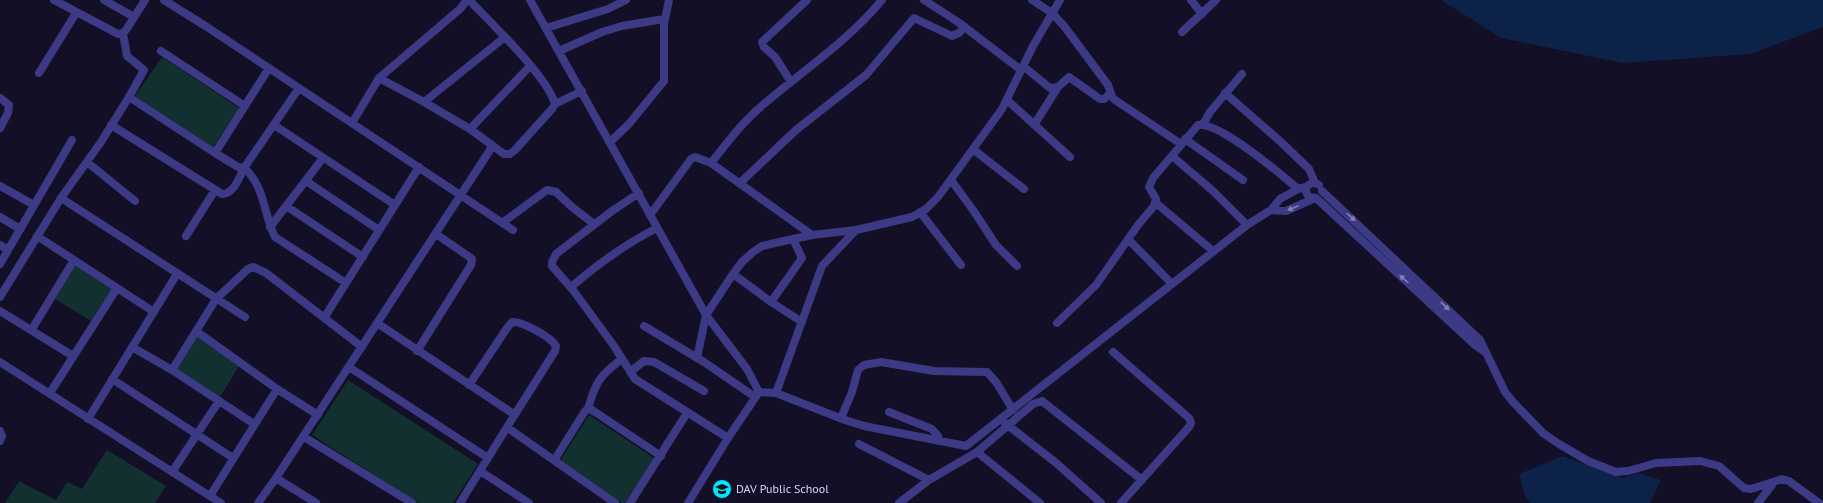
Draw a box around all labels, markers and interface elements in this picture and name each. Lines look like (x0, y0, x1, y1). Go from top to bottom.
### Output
one-way arrow (1287, 205, 1299, 211)
one-way arrow (1345, 212, 1356, 221)
one-way arrow (1399, 275, 1409, 284)
one-way arrow (1440, 301, 1450, 311)
school or university icon: DAV Public School (711, 478, 733, 500)
place label: DAV Public School (736, 481, 829, 496)

